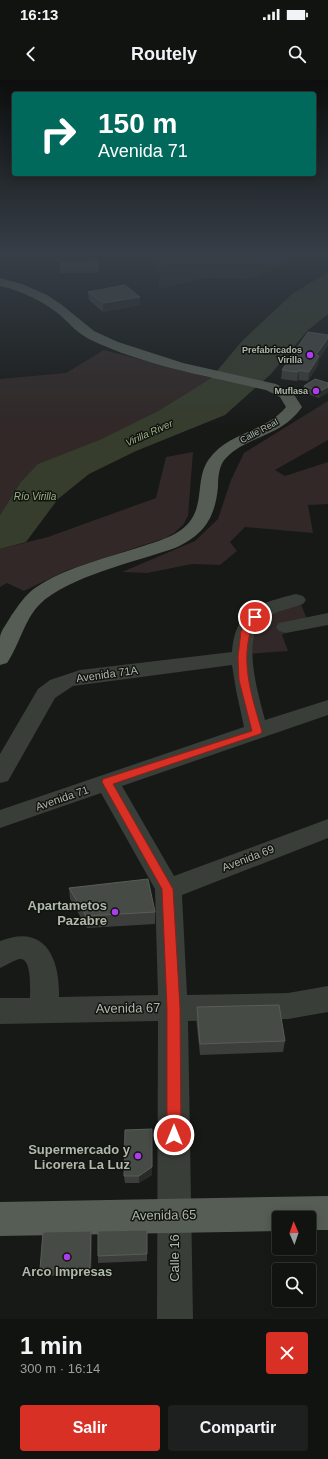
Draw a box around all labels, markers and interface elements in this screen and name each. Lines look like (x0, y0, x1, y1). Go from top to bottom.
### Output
text: 16:13 (20, 6, 58, 23)
icon: back (20, 43, 42, 65)
icon: search (286, 43, 308, 65)
text: Routely (131, 44, 197, 64)
icon: right (32, 108, 84, 160)
text: 150 m (98, 108, 177, 139)
text: Avenida 71 (98, 141, 188, 161)
place label: Prefabricados Virilla (242, 345, 303, 365)
marker: Prefabricados Virilla (305, 350, 315, 360)
place label: Muflasa (274, 386, 309, 396)
marker: Muflasa (311, 386, 321, 396)
water label: Virilla River (124, 417, 175, 448)
street label: Calle Real (238, 417, 280, 445)
water label: Río Virilla (14, 491, 57, 502)
pin (238, 600, 272, 634)
icon: arrive (244, 606, 266, 628)
street label: Avenida 71A (75, 664, 139, 684)
street label: Avenida 71 (34, 783, 90, 813)
street label: Avenida 69 (220, 843, 276, 873)
place label: Apartametos Pazabre (28, 898, 107, 928)
marker: Apartametos Pazabre (110, 907, 120, 917)
street label: Avenida 67 (95, 1000, 161, 1016)
position arrow (153, 1114, 195, 1156)
place label: Supermercado y Licorera La Luz (28, 1142, 131, 1172)
marker: Supermercado y Licorera La Luz (133, 1151, 143, 1161)
street label: Avenida 65 (131, 1207, 197, 1223)
north arrow (272, 1211, 316, 1255)
map controls (272, 1211, 316, 1307)
street label: Calle 16 (167, 1234, 182, 1282)
marker: Arco Impresas (62, 1252, 72, 1262)
button: search (272, 1263, 316, 1307)
place label: Arco Impresas (22, 1264, 112, 1279)
text: 1 min (20, 1332, 83, 1359)
button: close (266, 1332, 308, 1374)
text: 300 m · 16:14 (20, 1361, 100, 1376)
button: Salir (20, 1405, 160, 1451)
button: Compartir (168, 1405, 308, 1451)

